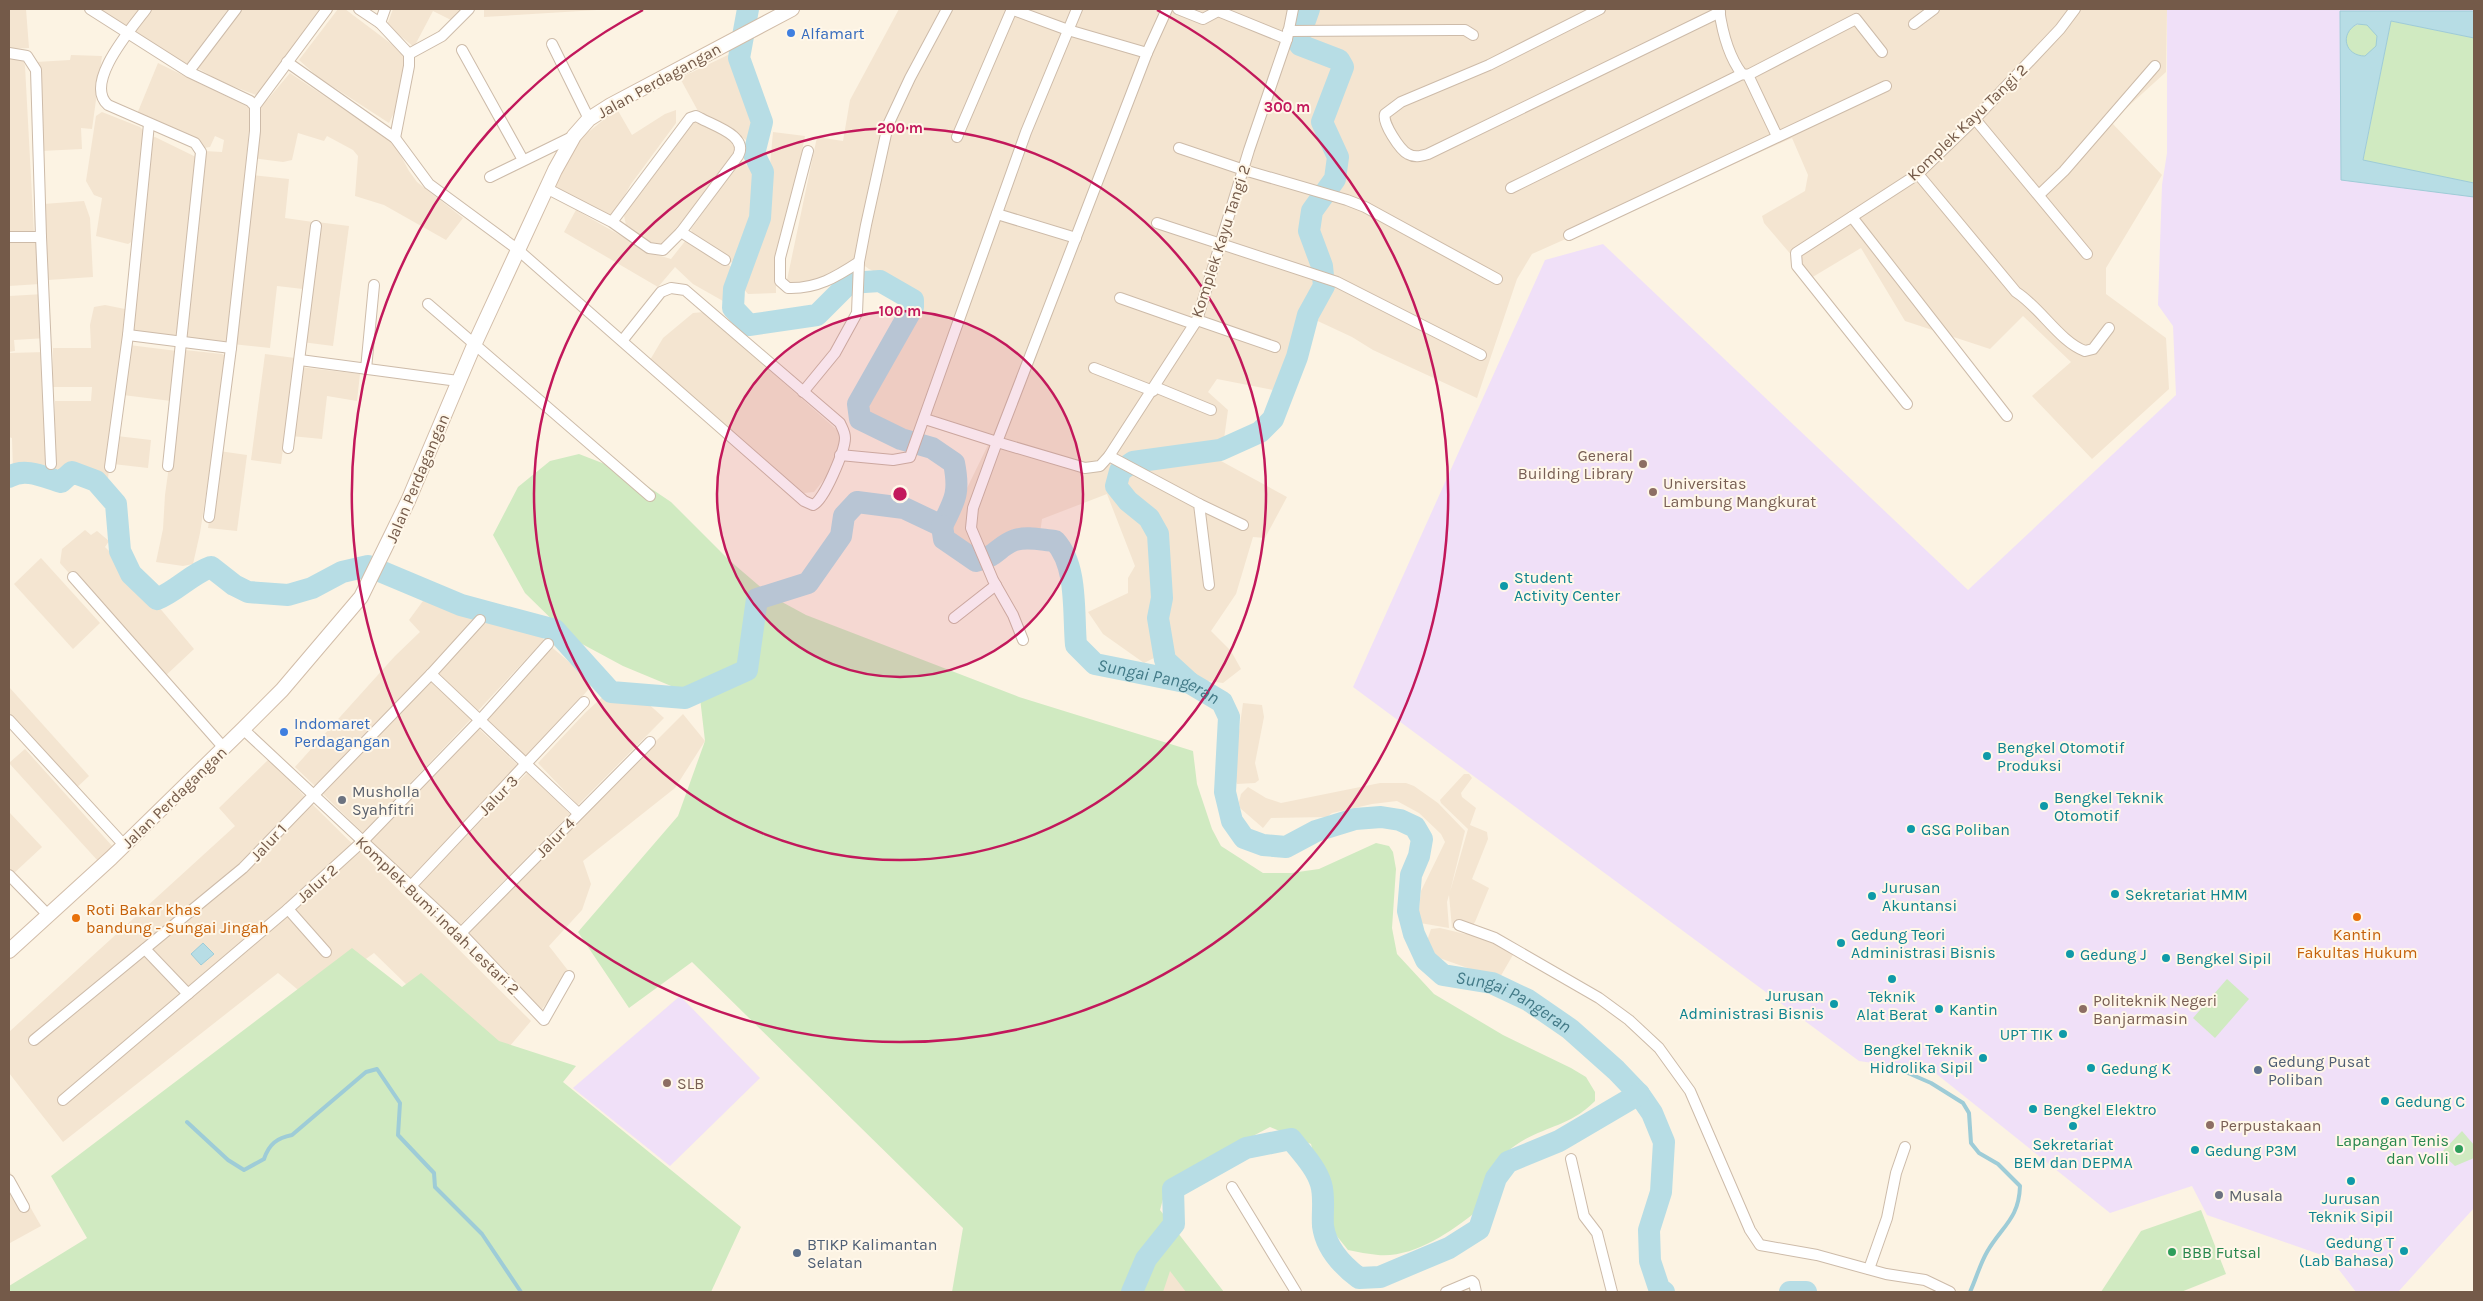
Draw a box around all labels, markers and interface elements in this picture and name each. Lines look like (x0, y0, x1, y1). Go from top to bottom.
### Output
place label: Alfamart (801, 24, 865, 43)
marker: Alfamart (785, 27, 797, 39)
street label: Jalan Perdagangan (594, 39, 724, 122)
street label: Komplek Kayu Tangi 2 (1903, 60, 2031, 185)
text: 300 m (1264, 98, 1310, 116)
text: 200 m (877, 119, 923, 137)
street label: Komplek Kayu Tangi 2 (1187, 162, 1254, 320)
text: 100 m (879, 302, 921, 320)
street label: Jalan Perdagangan (382, 411, 453, 545)
place label: General Building Library (1518, 446, 1634, 483)
marker: General Building Library (1637, 458, 1649, 470)
place label: Universitas Lambung Mangkurat (1663, 474, 1816, 511)
centre of rings (891, 485, 909, 503)
marker: Universitas Lambung Mangkurat (1647, 486, 1659, 498)
place label: Student Activity Center (1514, 568, 1620, 605)
marker: Student Activity Center (1498, 580, 1510, 592)
water label: Sungai Pangeran (1095, 654, 1224, 709)
place label: Indomaret Perdagangan (294, 714, 390, 751)
marker: Indomaret Perdagangan (278, 726, 290, 738)
place label: Bengkel Otomotif Produksi (1997, 738, 2125, 775)
street label: Jalan Perdagangan (118, 743, 231, 852)
marker: Bengkel Otomotif Produksi (1981, 750, 1993, 762)
street label: Jalur 3 (475, 771, 522, 819)
place label: Musholla Syahfitri (352, 782, 420, 819)
place label: Bengkel Teknik Otomotif (2054, 788, 2164, 825)
marker: Musholla Syahfitri (336, 794, 348, 806)
marker: Bengkel Teknik Otomotif (2038, 800, 2050, 812)
street label: Jalur 4 (532, 813, 579, 861)
street label: Jalur 1 (246, 820, 290, 865)
place label: GSG Poliban (1921, 820, 2010, 839)
marker: GSG Poliban (1905, 823, 1917, 835)
street label: Komplek Bumi Indah Lestari 2 (352, 832, 523, 999)
street label: Jalur 2 (293, 860, 342, 907)
place label: Jurusan Akuntansi (1882, 878, 1957, 915)
place label: Sekretariat HMM (2125, 885, 2248, 904)
marker: Sekretariat HMM (2109, 888, 2121, 900)
marker: Jurusan Akuntansi (1866, 890, 1878, 902)
place label: Roti Bakar khas bandung - Sungai Jingah (86, 900, 269, 937)
marker: Kantin Fakultas Hukum (2351, 911, 2363, 923)
marker: Roti Bakar khas bandung - Sungai Jingah (70, 912, 82, 924)
place label: Gedung Teori Administrasi Bisnis (1851, 925, 1996, 962)
place label: Kantin Fakultas Hukum (2296, 925, 2418, 962)
marker: Gedung Teori Administrasi Bisnis (1835, 937, 1847, 949)
place label: Gedung J (2080, 945, 2147, 964)
marker: Gedung J (2064, 948, 2076, 960)
place label: Bengkel Sipil (2176, 949, 2271, 968)
marker: Bengkel Sipil (2160, 952, 2172, 964)
water label: Sungai Pangeran (1454, 966, 1576, 1038)
marker: Teknik Alat Berat (1886, 973, 1898, 985)
place label: Jurusan Administrasi Bisnis (1679, 986, 1824, 1023)
place label: Teknik Alat Berat (1856, 987, 1928, 1024)
place label: Politeknik Negeri Banjarmasin (2093, 991, 2217, 1028)
marker: Jurusan Administrasi Bisnis (1828, 998, 1840, 1010)
place label: Kantin (1949, 1000, 1998, 1019)
marker: Kantin (1933, 1003, 1945, 1015)
marker: Politeknik Negeri Banjarmasin (2077, 1003, 2089, 1015)
place label: UPT TIK (2000, 1025, 2053, 1044)
marker: UPT TIK (2057, 1028, 2069, 1040)
place label: Bengkel Teknik Hidrolika Sipil (1863, 1040, 1973, 1077)
marker: Bengkel Teknik Hidrolika Sipil (1977, 1052, 1989, 1064)
place label: Gedung Pusat Poliban (2268, 1052, 2370, 1089)
place label: Gedung K (2101, 1059, 2171, 1078)
marker: Gedung K (2085, 1062, 2097, 1074)
marker: Gedung Pusat Poliban (2252, 1064, 2264, 1076)
place label: SLB (677, 1074, 704, 1093)
marker: SLB (661, 1077, 673, 1089)
place label: Gedung C (2395, 1092, 2465, 1111)
marker: Gedung C (2379, 1095, 2391, 1107)
place label: Bengkel Elektro (2043, 1100, 2157, 1119)
marker: Bengkel Elektro (2027, 1103, 2039, 1115)
place label: Perpustakaan (2220, 1116, 2321, 1135)
marker: Perpustakaan (2204, 1119, 2216, 1131)
marker: Sekretariat BEM dan DEPMA (2067, 1120, 2079, 1132)
place label: Lapangan Tenis dan Volli (2336, 1131, 2449, 1168)
place label: Sekretariat BEM dan DEPMA (2013, 1135, 2133, 1172)
place label: Gedung P3M (2205, 1141, 2297, 1160)
marker: Lapangan Tenis dan Volli (2453, 1143, 2465, 1155)
marker: Gedung P3M (2189, 1144, 2201, 1156)
marker: Jurusan Teknik Sipil (2345, 1175, 2357, 1187)
place label: Musala (2229, 1186, 2283, 1205)
marker: Musala (2213, 1189, 2225, 1201)
place label: Jurusan Teknik Sipil (2309, 1189, 2393, 1226)
place label: Gedung T (Lab Bahasa) (2299, 1233, 2394, 1270)
place label: BTIKP Kalimantan Selatan (807, 1235, 938, 1272)
place label: BBB Futsal (2182, 1243, 2261, 1262)
marker: Gedung T (Lab Bahasa) (2398, 1245, 2410, 1257)
marker: BBB Futsal (2166, 1246, 2178, 1258)
marker: BTIKP Kalimantan Selatan (791, 1247, 803, 1259)

